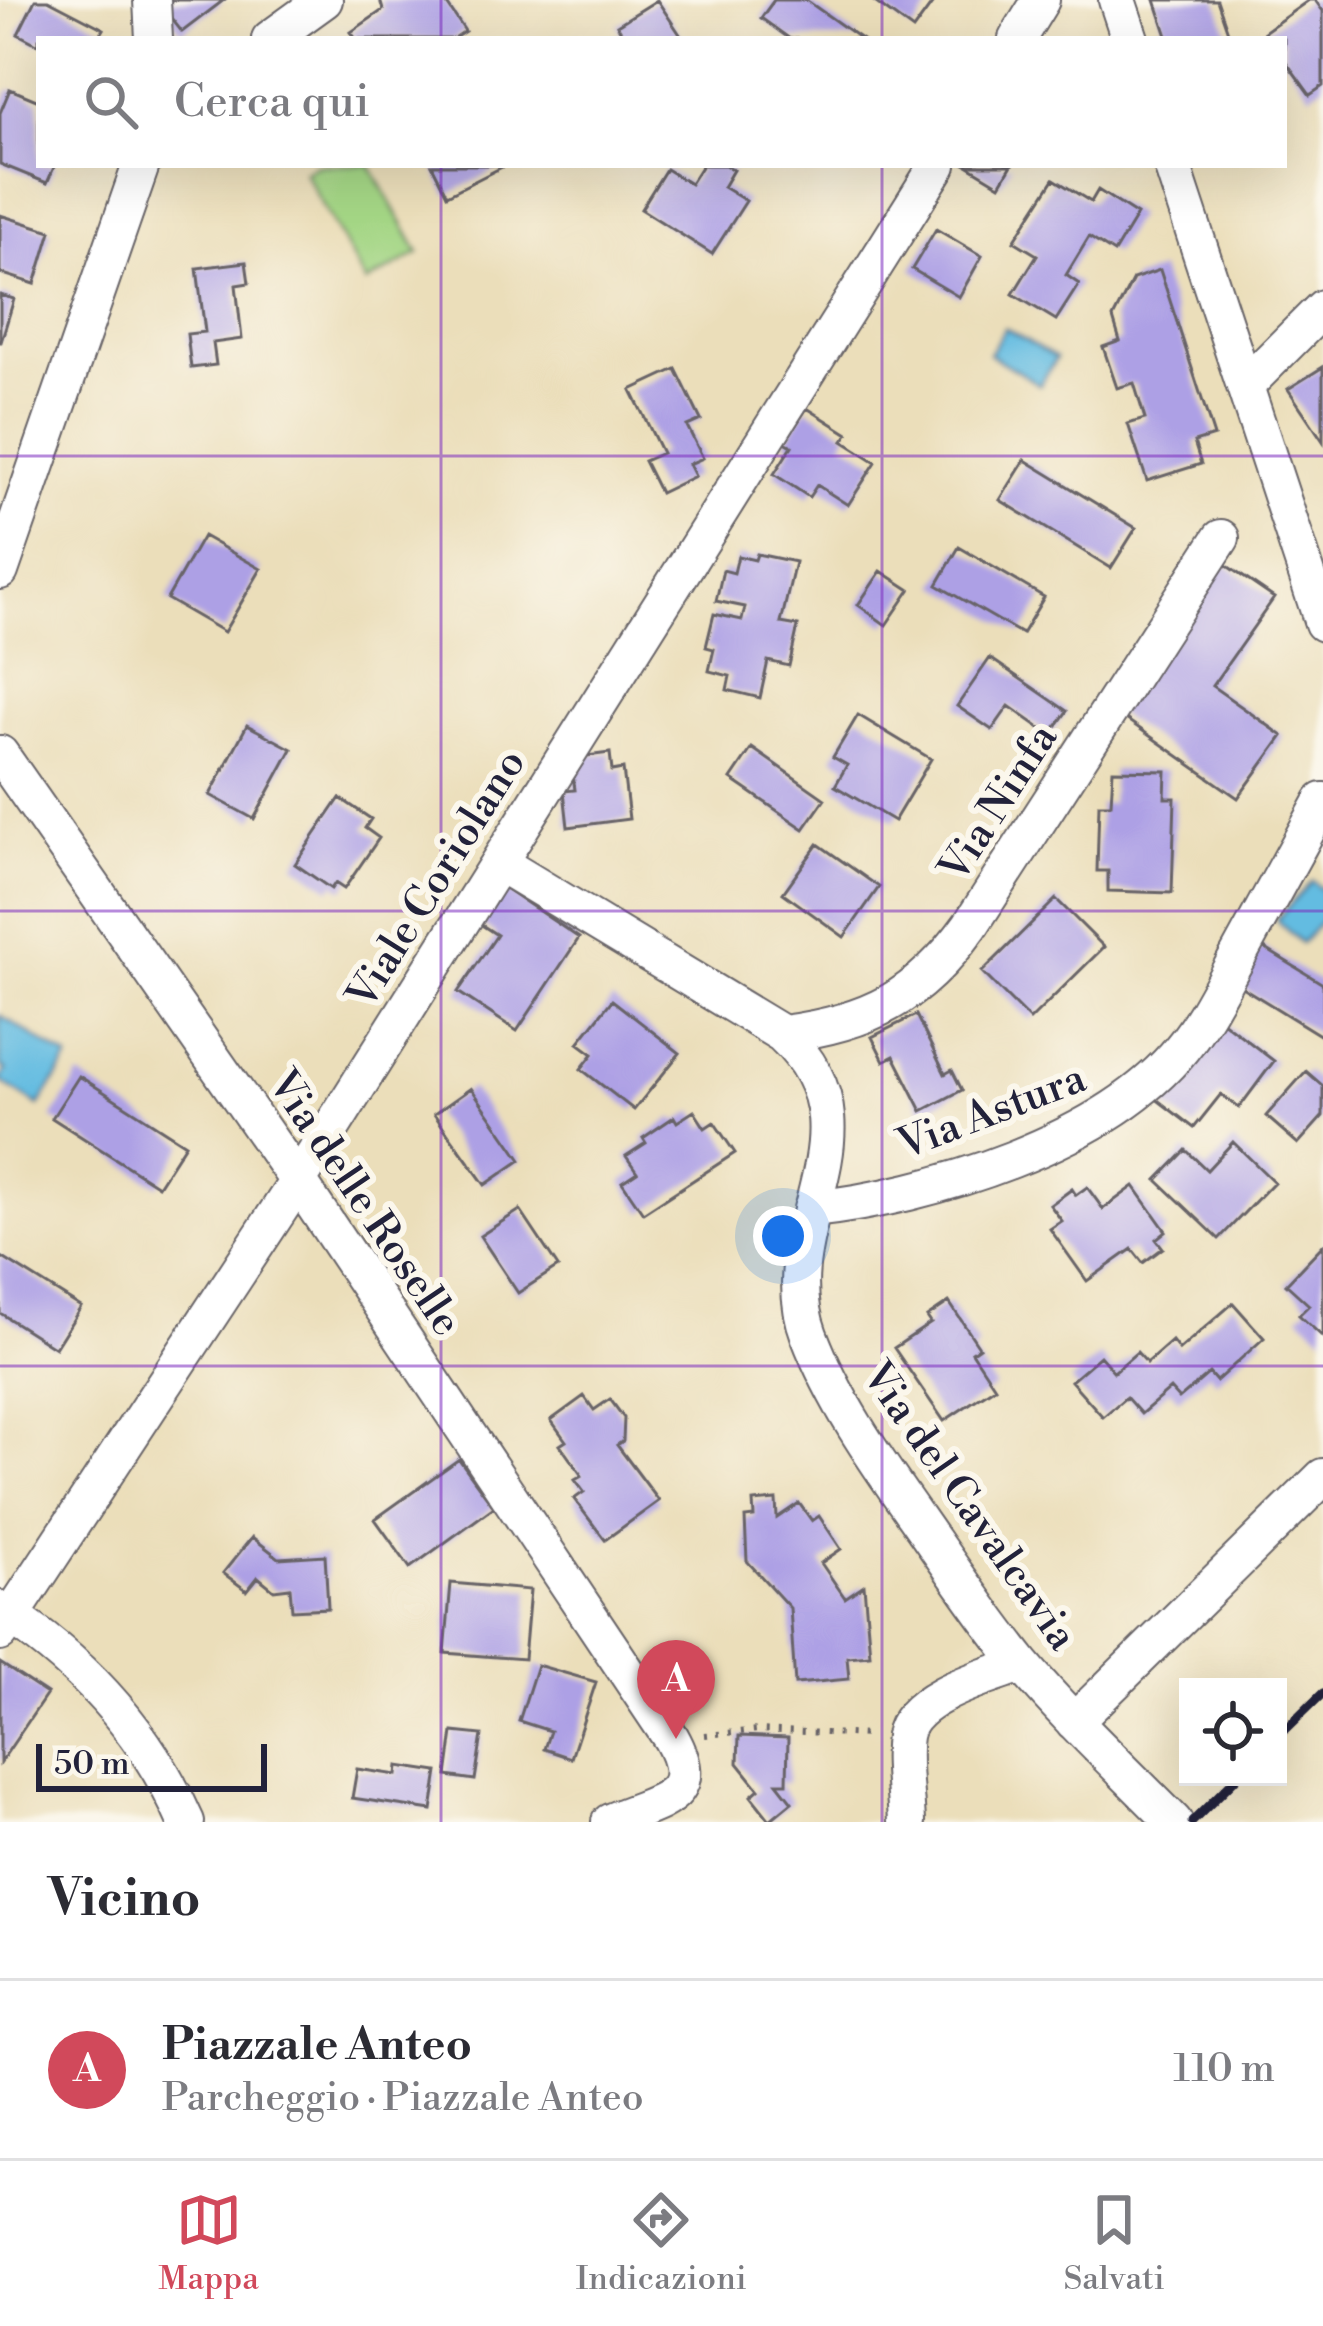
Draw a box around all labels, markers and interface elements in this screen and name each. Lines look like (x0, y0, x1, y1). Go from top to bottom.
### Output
search box (36, 36, 1287, 168)
icon: search (78, 69, 144, 135)
text: Cerca qui (174, 74, 370, 131)
street label: Via Ninfa (928, 714, 1070, 893)
street label: Viale Coriolano (336, 740, 538, 1020)
street label: Via Astura (890, 1052, 1094, 1173)
street label: Via delle Roselle (255, 1060, 472, 1346)
your location (753, 1206, 813, 1266)
street label: Via del Cavalcavia (849, 1351, 1089, 1661)
pin: A (637, 1640, 715, 1739)
map controls (1179, 1678, 1287, 1786)
button: locate (1179, 1678, 1287, 1786)
scale bar (36, 1738, 267, 1791)
text: 50 m (54, 1744, 130, 1785)
text: Vicino (48, 1868, 201, 1932)
text: Piazzale Anteo (162, 2017, 472, 2074)
text: A (73, 2045, 101, 2094)
text: 110 m (1173, 2045, 1275, 2094)
text: Parcheggio · Piazzale Anteo (162, 2074, 644, 2123)
tab: Mappa (158, 2187, 259, 2300)
tab: Indicazioni (576, 2187, 747, 2300)
tab: Salvati (1063, 2187, 1165, 2300)

